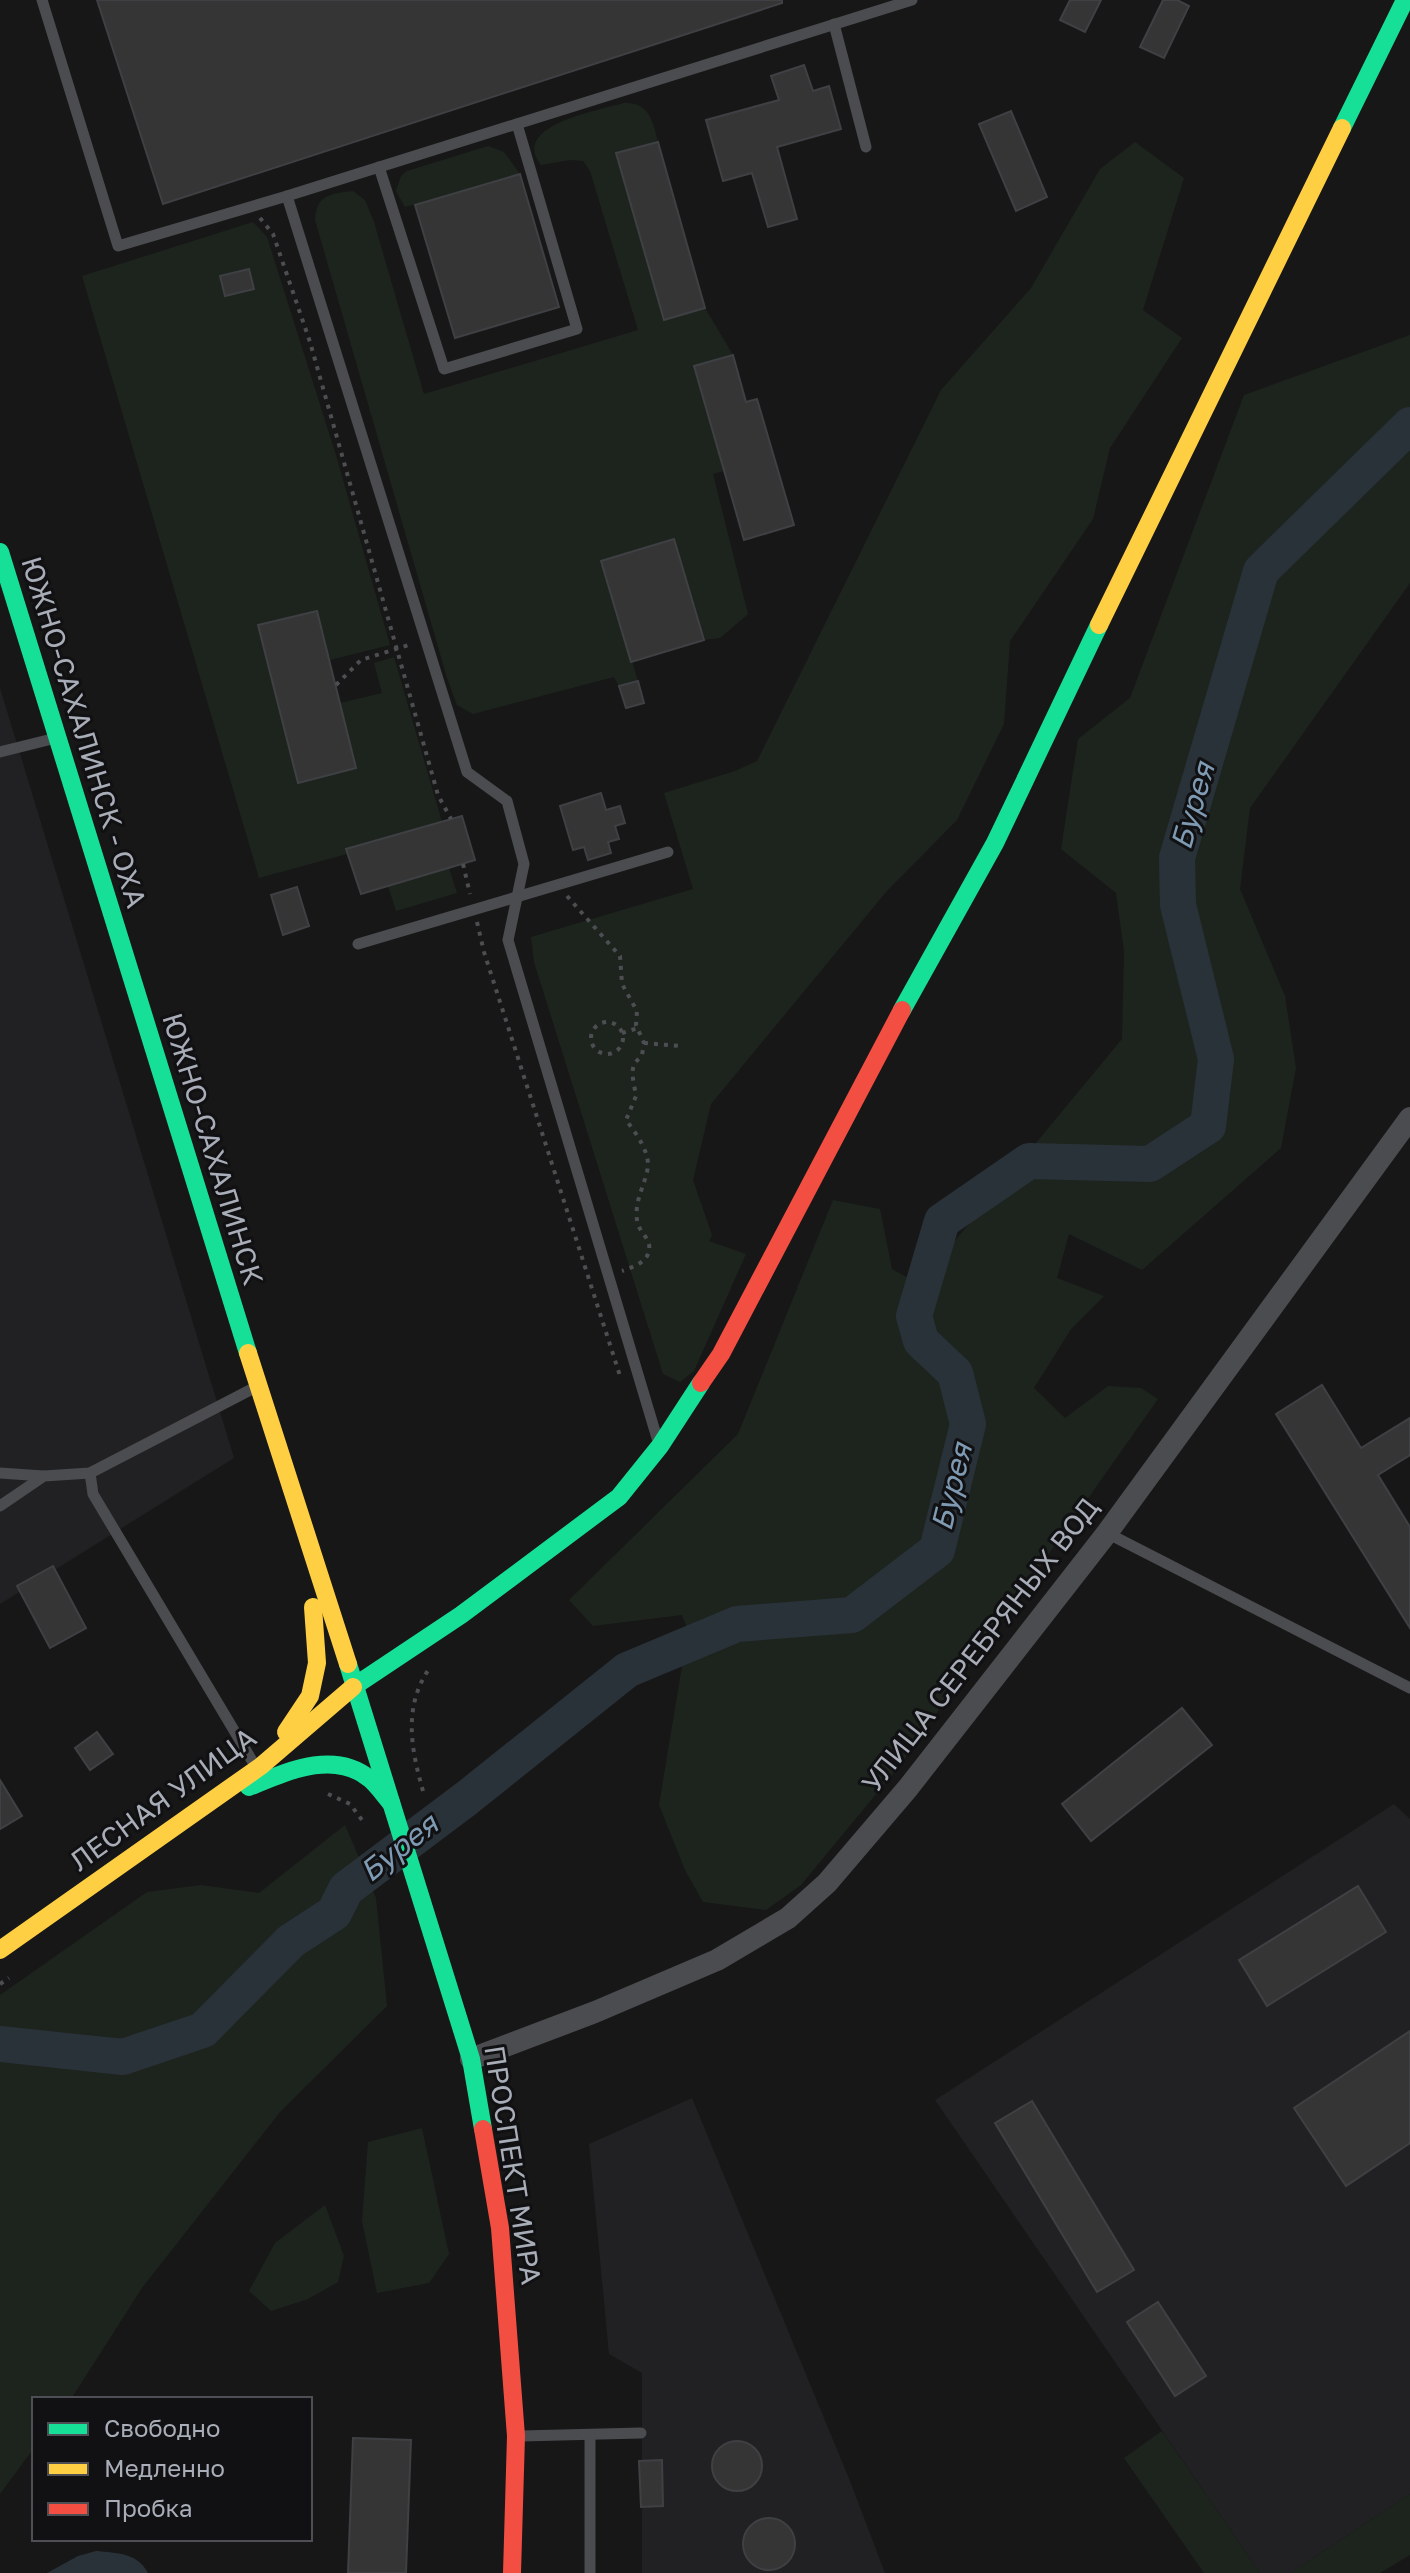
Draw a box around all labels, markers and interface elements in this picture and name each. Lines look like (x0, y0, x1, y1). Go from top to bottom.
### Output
street label: ЮЖНО-САХАЛИНСК - ОХА (15, 552, 154, 912)
water label: Бурея (1162, 756, 1222, 853)
street label: ЮЖНО-САХАЛИНСК (156, 1009, 271, 1289)
water label: Бурея (923, 1437, 980, 1534)
street label: УЛИЦА СЕРЕБРЯНЫХ ВОД (854, 1491, 1105, 1798)
street label: ЛЕСНАЯ УЛИЦА (63, 1720, 262, 1877)
water label: Бурея (352, 1805, 446, 1889)
street label: ПРОСПЕКТ МИРА (478, 2043, 549, 2287)
legend (32, 2397, 312, 2541)
text: Свободно (104, 2413, 220, 2442)
text: Медленно (104, 2453, 225, 2482)
text: Пробка (104, 2493, 193, 2522)

